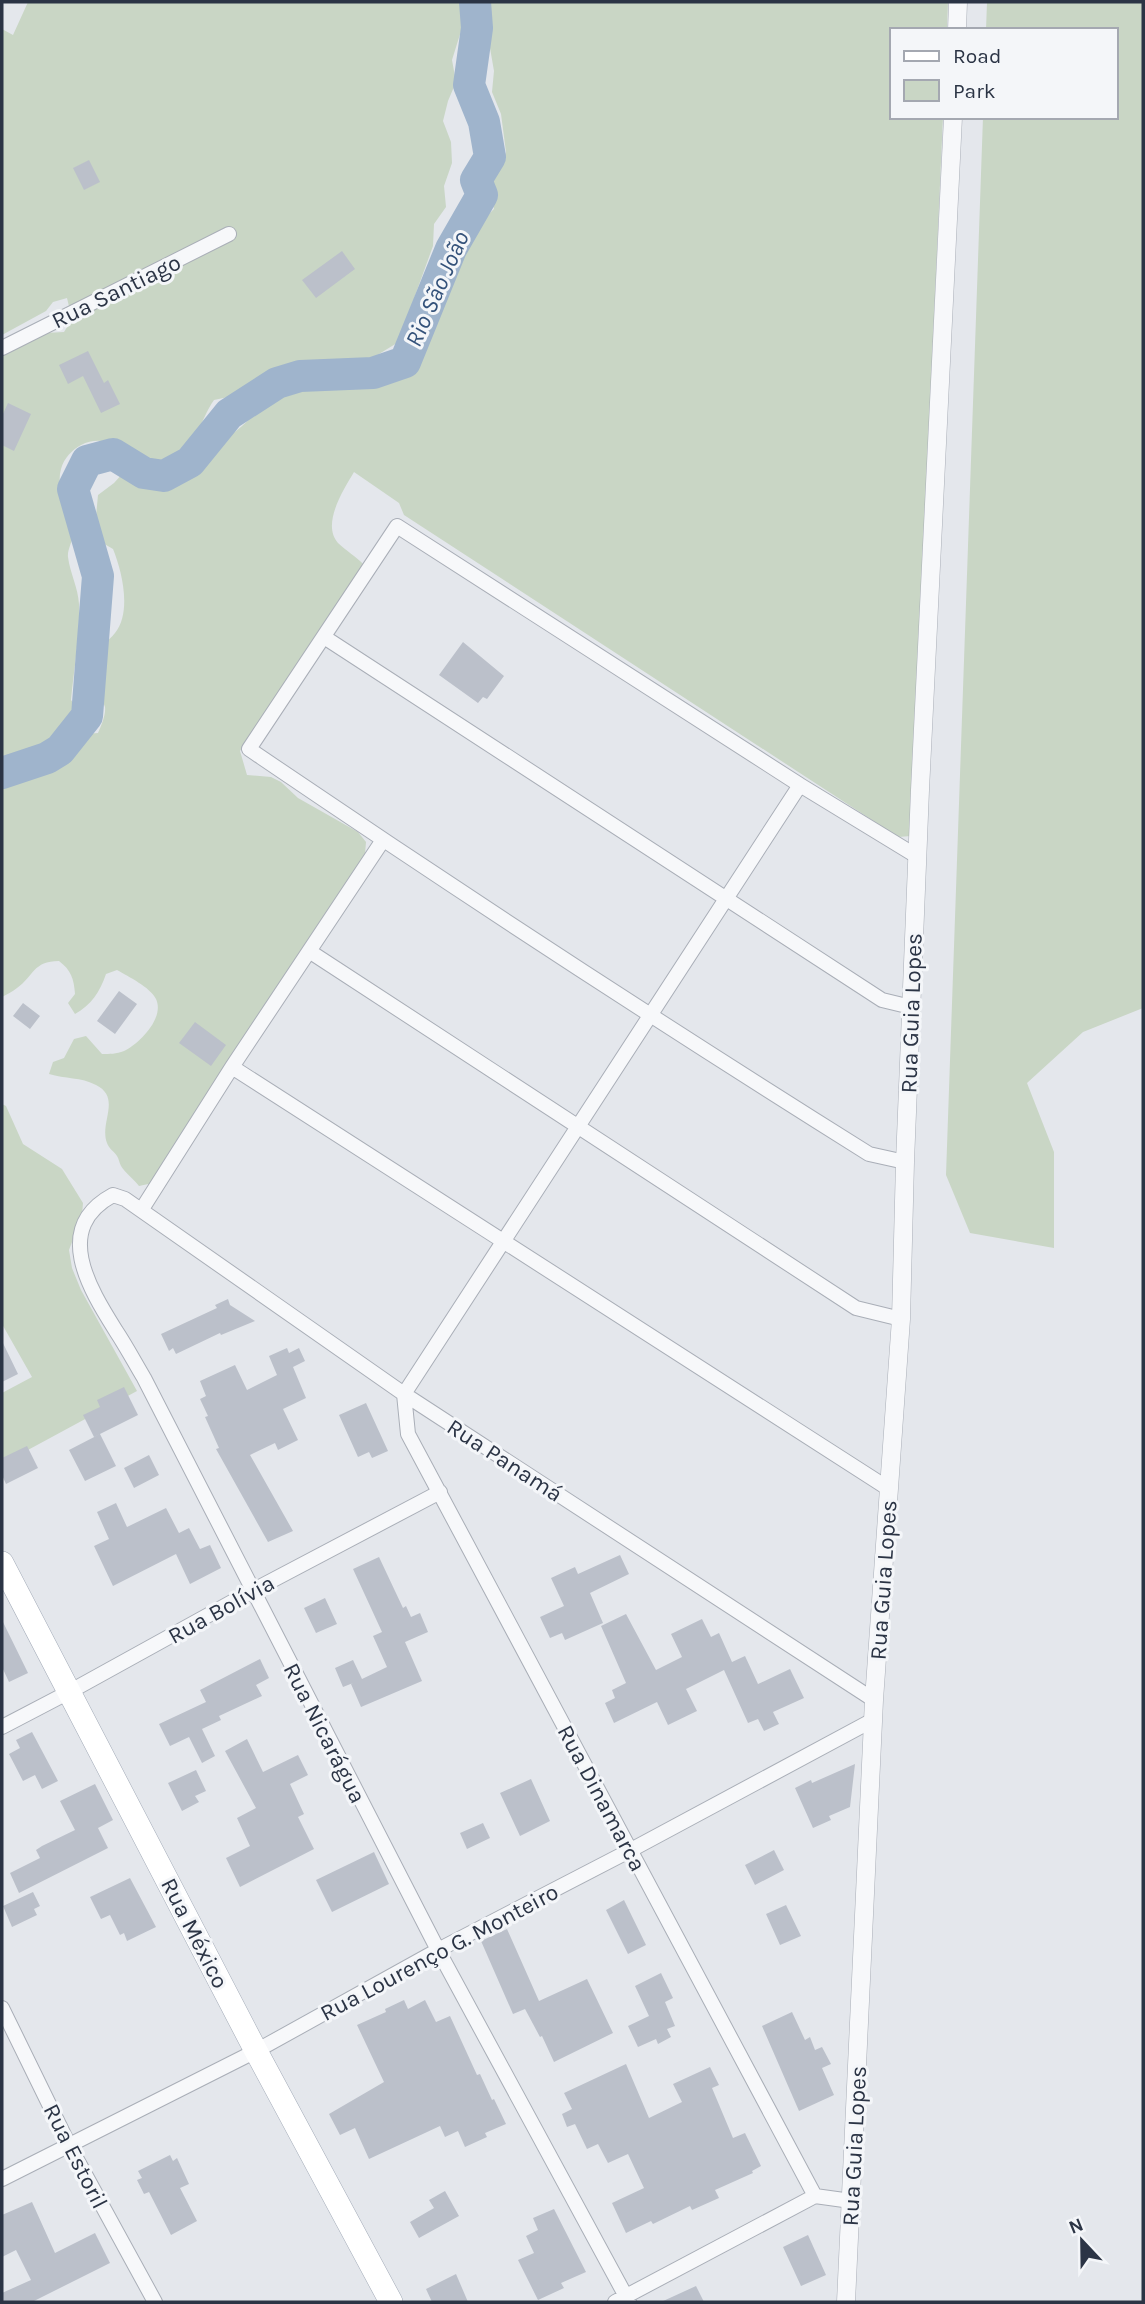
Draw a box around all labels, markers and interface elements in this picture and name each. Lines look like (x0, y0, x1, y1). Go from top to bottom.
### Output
legend (890, 28, 1117, 119)
text: Road (953, 44, 1001, 68)
text: Park (953, 79, 996, 103)
water label: Rio São João (399, 227, 475, 351)
street label: Rua Santiago (47, 249, 185, 334)
street label: Rua Guia Lopes (895, 932, 928, 1094)
street label: Rua Panamá (442, 1413, 568, 1508)
street label: Rua Guia Lopes (864, 1499, 903, 1661)
street label: Rua Bolívia (163, 1569, 279, 1650)
street label: Rua Nicarágua (278, 1659, 371, 1808)
street label: Rua Dinamarca (552, 1720, 651, 1876)
street label: Rua México (155, 1873, 234, 1993)
street label: Rua Lourenço G. Monteiro (316, 1878, 563, 2027)
street label: Rua Guia Lopes (837, 2065, 872, 2227)
street label: Rua Estoril (38, 2099, 113, 2213)
north arrow (1047, 2206, 1117, 2276)
text: N (1066, 2213, 1086, 2239)

